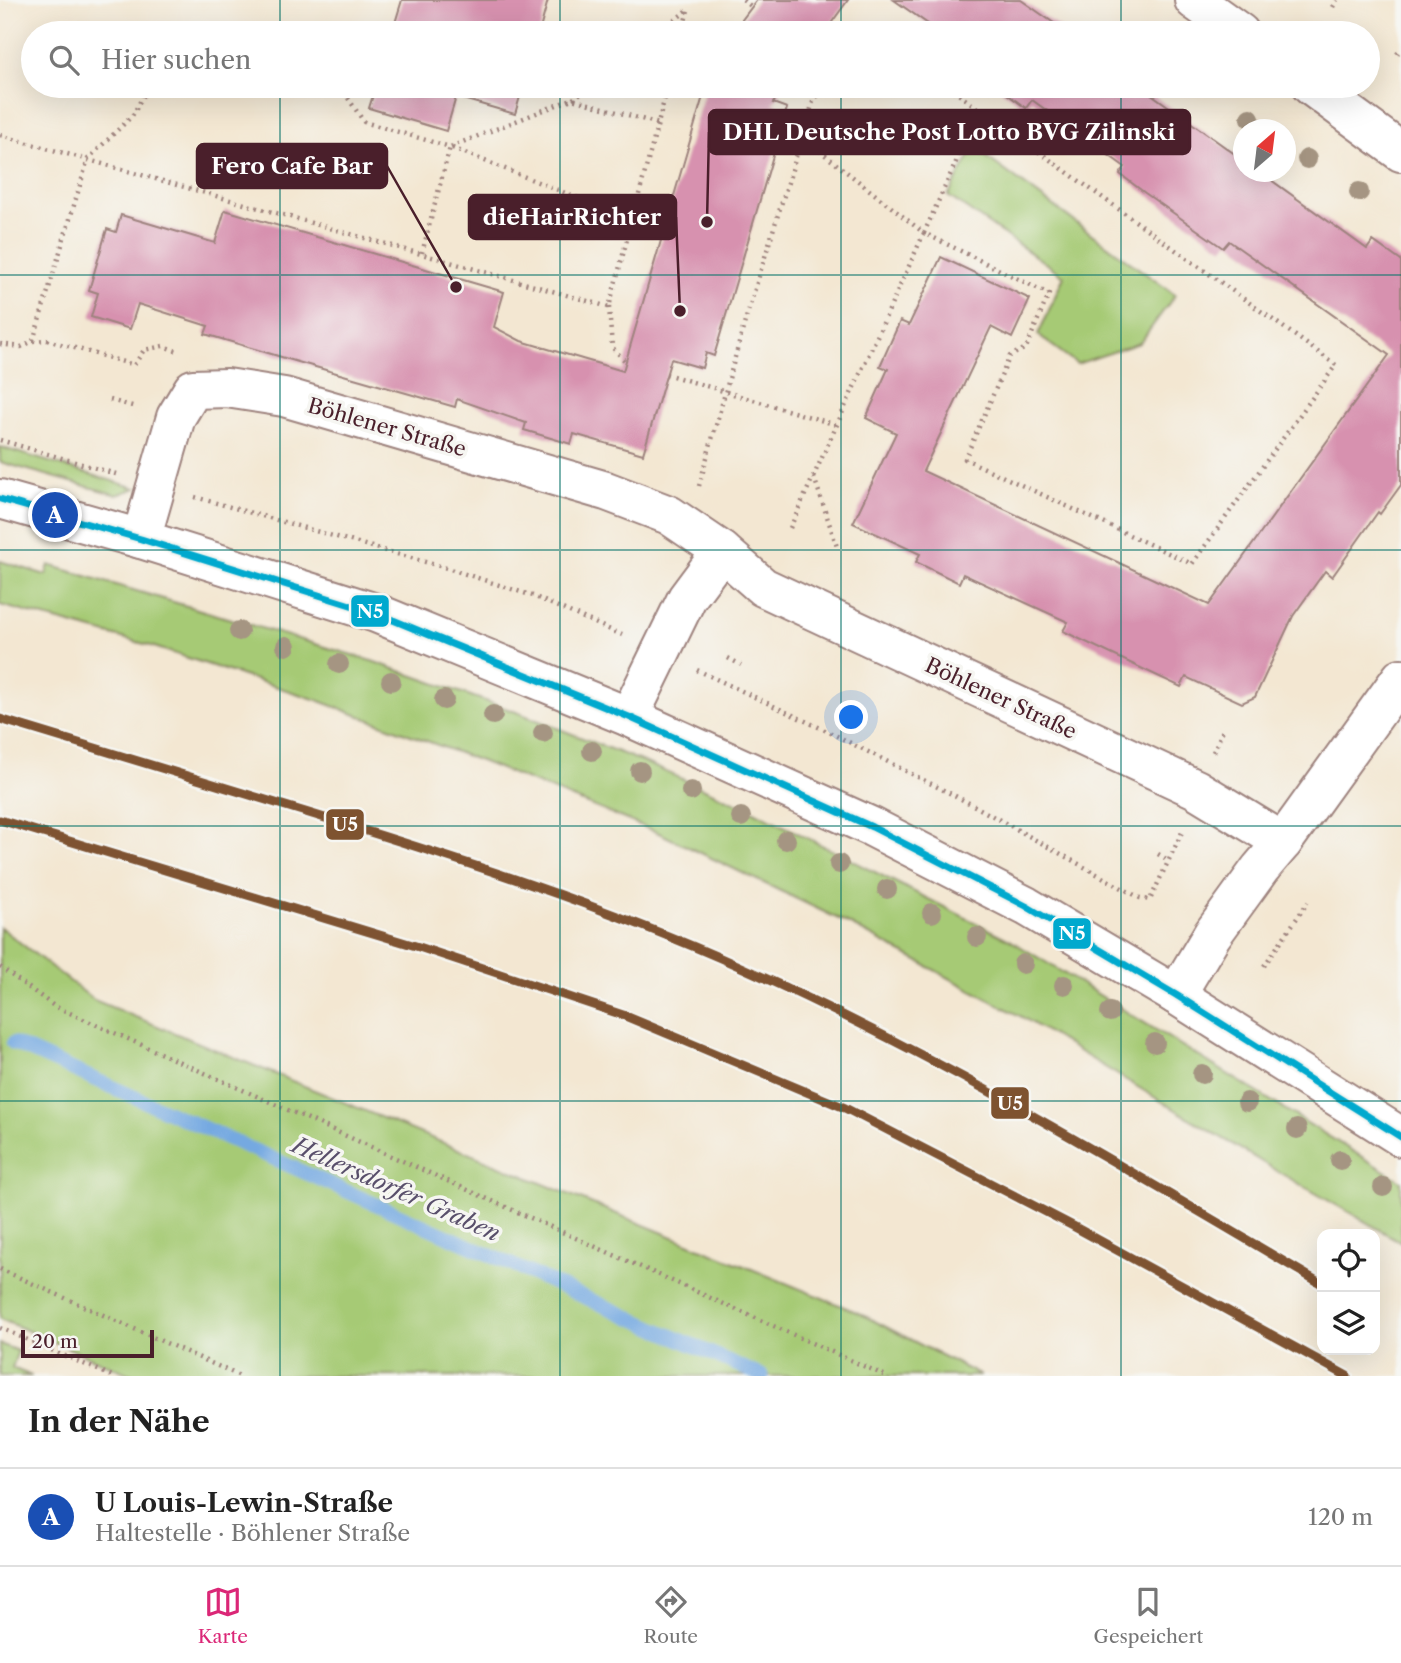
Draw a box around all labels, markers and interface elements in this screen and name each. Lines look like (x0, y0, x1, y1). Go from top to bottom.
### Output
search box (21, 21, 1380, 98)
icon: search (45, 41, 83, 79)
text: Hier suchen (101, 44, 251, 76)
callout: DHL Deutsche Post Lotto BVG Zilinski (709, 110, 1190, 154)
text: DHL Deutsche Post Lotto BVG Zilinski (723, 118, 1175, 146)
north arrow (1233, 119, 1296, 182)
callout: Fero Cafe Bar (197, 144, 387, 188)
text: Fero Cafe Bar (211, 152, 374, 180)
callout: dieHairRichter (469, 195, 676, 239)
text: dieHairRichter (483, 203, 662, 231)
street label: Böhlener Straße (305, 392, 469, 462)
pin: A (32, 489, 78, 541)
line badge: N5 (350, 594, 390, 628)
text: N5 (357, 600, 384, 623)
street label: Böhlener Straße (921, 652, 1081, 744)
your location (834, 700, 868, 734)
line badge: U5 (325, 808, 365, 841)
text: U5 (332, 813, 358, 836)
line badge: N5 (1052, 917, 1092, 950)
text: N5 (1059, 922, 1086, 945)
line badge: U5 (990, 1086, 1030, 1120)
text: U5 (997, 1092, 1023, 1115)
water label: Hellersdorfer Graben (286, 1130, 504, 1247)
map controls (1317, 1229, 1380, 1355)
button: locate (1317, 1229, 1380, 1292)
button: layers (1317, 1292, 1380, 1355)
scale bar (21, 1327, 154, 1359)
text: 20 m (32, 1330, 78, 1353)
text: In der Nähe (28, 1403, 210, 1440)
text: U Louis-Lewin-Straße (95, 1487, 393, 1519)
text: A (42, 1503, 60, 1531)
text: 120 m (1308, 1503, 1373, 1531)
text: Haltestelle · Böhlener Straße (95, 1519, 410, 1547)
tab: Karte (198, 1583, 248, 1648)
tab: Route (644, 1583, 698, 1648)
tab: Gespeichert (1094, 1583, 1203, 1648)

